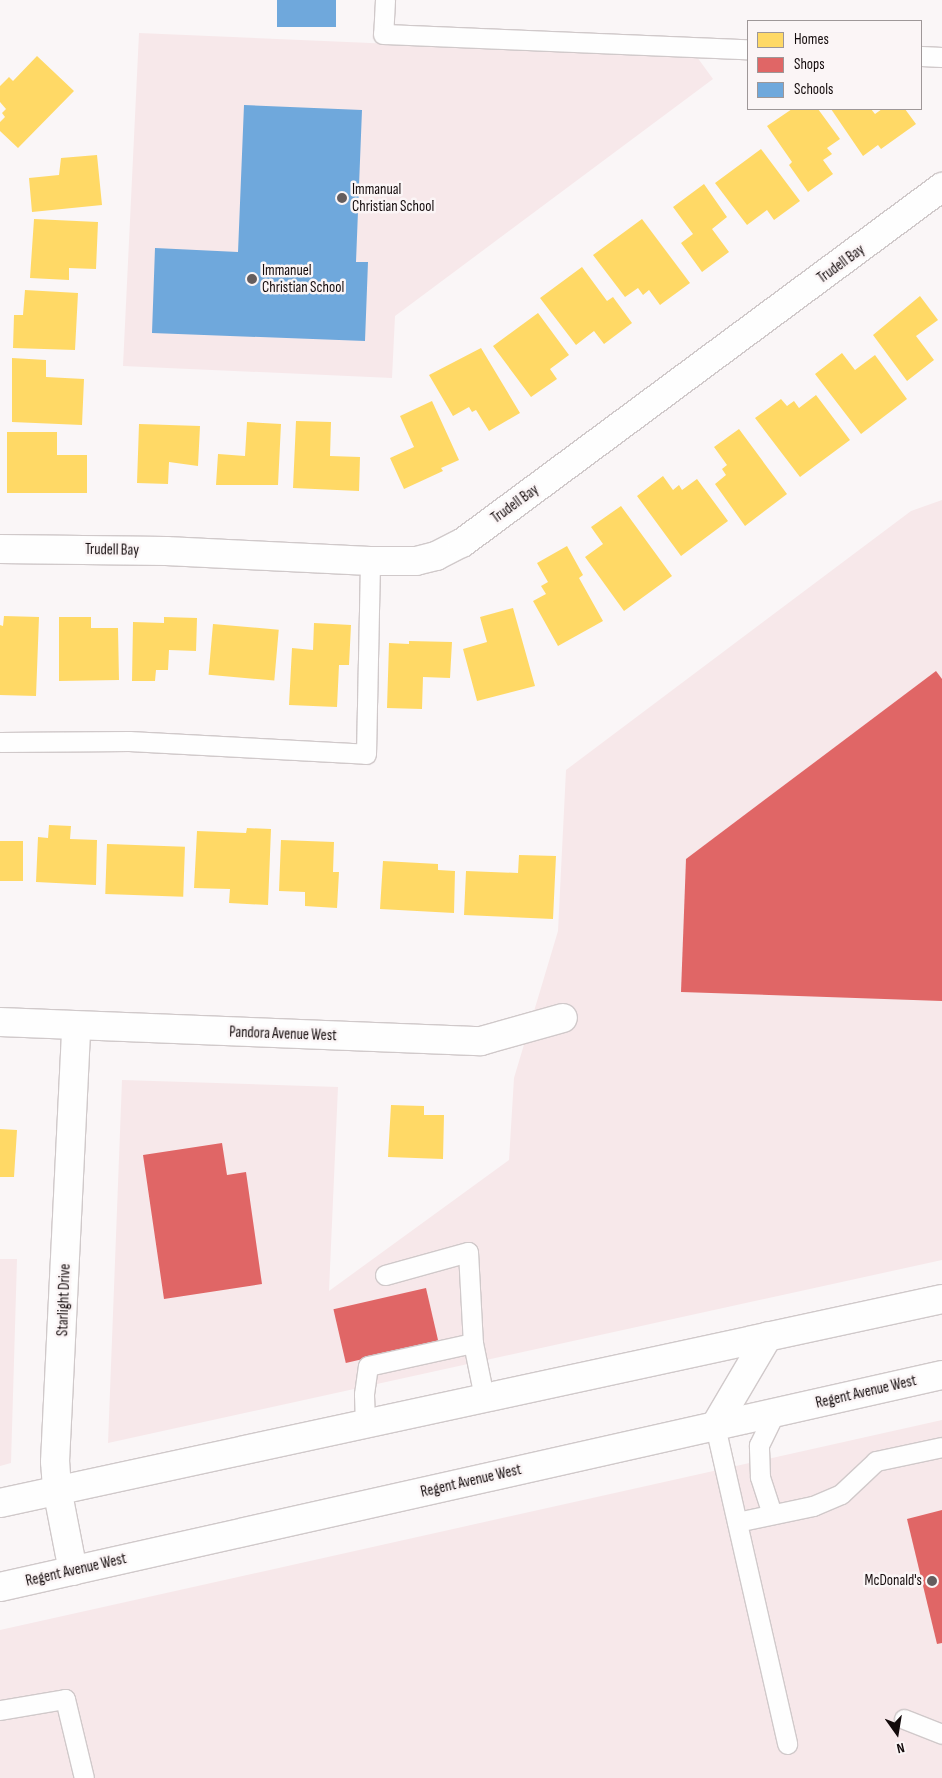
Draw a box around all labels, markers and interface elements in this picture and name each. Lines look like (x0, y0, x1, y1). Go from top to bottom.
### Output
legend (747, 20, 922, 110)
text: Homes (794, 30, 829, 49)
text: Shops (794, 55, 825, 74)
text: Schools (794, 80, 833, 99)
place label: Immanual Christian School (352, 180, 434, 215)
marker: Immanual Christian School (336, 192, 348, 204)
street label: Trudell Bay (814, 241, 868, 287)
place label: Immanuel Christian School (262, 261, 344, 296)
marker: Immanuel Christian School (246, 273, 258, 285)
street label: Trudell Bay (488, 481, 542, 527)
street label: Trudell Bay (85, 541, 139, 559)
street label: Pandora Avenue West (229, 1023, 337, 1045)
street label: Starlight Drive (54, 1263, 74, 1337)
street label: Regent Avenue West (814, 1372, 918, 1412)
street label: Regent Avenue West (419, 1461, 523, 1501)
street label: Regent Avenue West (24, 1550, 128, 1590)
place label: McDonald's (865, 1572, 922, 1590)
marker: McDonald's (926, 1575, 938, 1587)
north arrow (872, 1708, 922, 1758)
text: N (895, 1739, 906, 1757)

